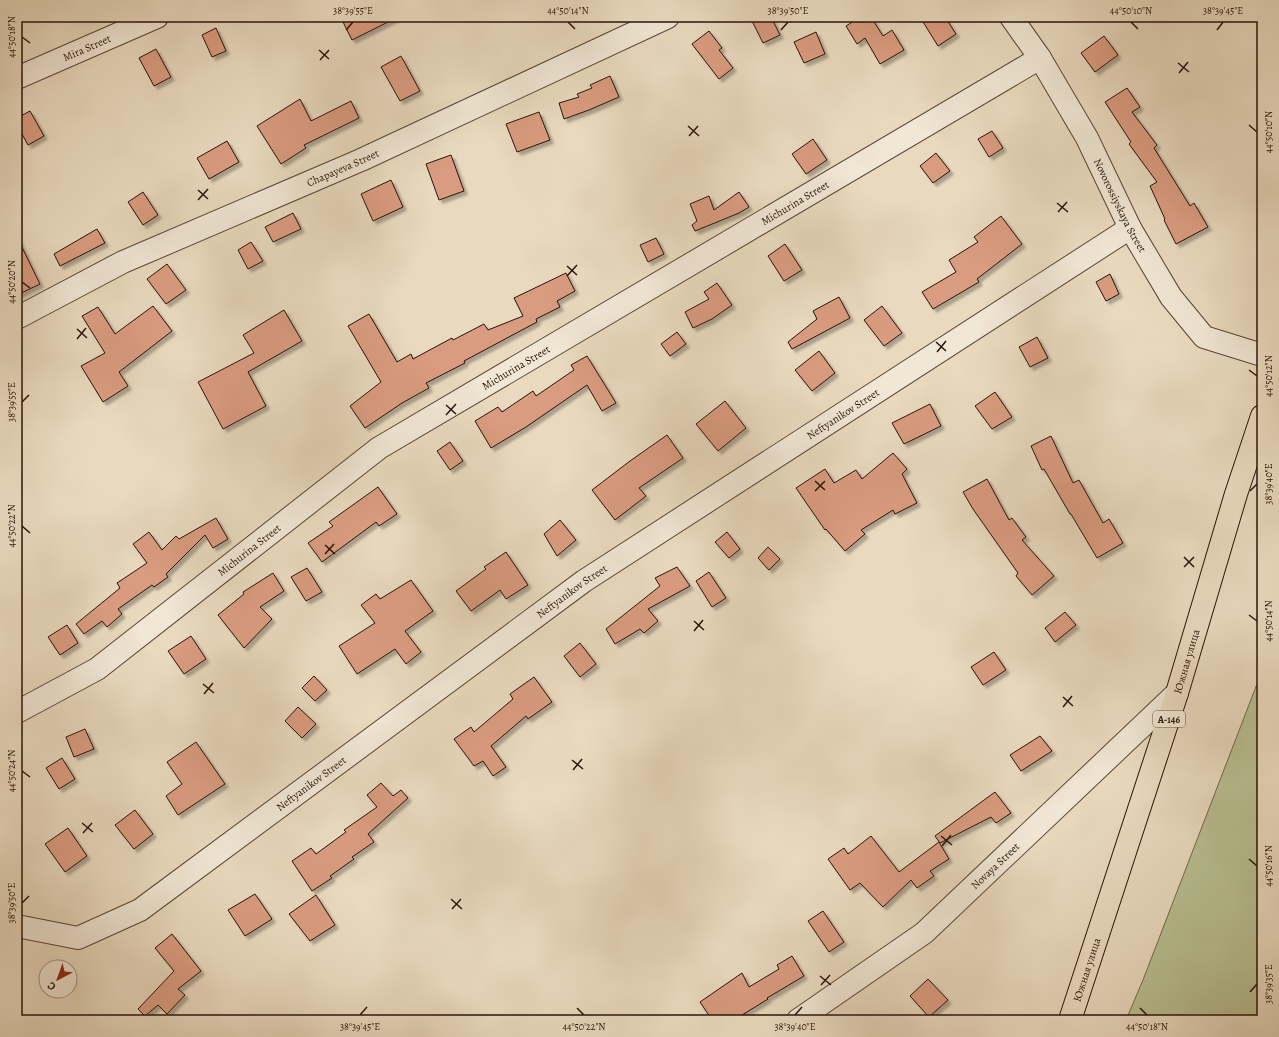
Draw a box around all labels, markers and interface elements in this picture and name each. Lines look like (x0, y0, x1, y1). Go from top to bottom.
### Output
text: 38°39'55"E (333, 4, 373, 17)
text: 44°50'14"N (547, 4, 589, 17)
text: 38°39'50"E (767, 4, 809, 17)
text: 44°50'10"N (1110, 4, 1152, 17)
text: 38°39'45"E (1203, 4, 1243, 17)
text: 44°50'18"N (5, 16, 18, 58)
street label: Mira Street (61, 31, 114, 65)
text: 44°50'10"N (1262, 111, 1275, 153)
street label: Chapayeva Street (304, 146, 382, 190)
street label: Novorossiyskaya Street (1090, 156, 1150, 256)
street label: Michurina Street (758, 177, 832, 229)
text: 44°50'20"N (5, 260, 18, 304)
street label: Michurina Street (479, 342, 553, 394)
text: 44°50'12"N (1262, 355, 1275, 397)
text: 38°39'55"E (5, 382, 18, 422)
street label: Neftyanikov Street (804, 385, 883, 443)
text: 38°39'40"E (1262, 463, 1275, 505)
text: 44°50'22"N (5, 504, 18, 548)
street label: Michurina Street (215, 520, 284, 580)
street label: Neftyanikov Street (534, 561, 610, 622)
text: 44°50'14"N (1262, 600, 1275, 642)
street label: Южная улица (1170, 627, 1204, 696)
road number: А-146 (1153, 711, 1185, 727)
text: 44°50'24"N (5, 750, 18, 792)
street label: Neftyanikov Street (273, 753, 350, 815)
street label: Novaya Street (968, 839, 1023, 893)
text: 44°50'16"N (1262, 845, 1275, 887)
text: 38°39'50"E (5, 882, 18, 924)
street label: Южная улица (1070, 935, 1105, 1004)
north arrow (38, 959, 78, 999)
text: 38°39'35"E (1262, 964, 1275, 1004)
text: С (44, 978, 59, 994)
text: 38°39'45"E (340, 1020, 380, 1033)
text: 44°50'22"N (562, 1020, 606, 1033)
text: 38°39'40"E (774, 1020, 816, 1033)
text: 44°50'18"N (1126, 1020, 1168, 1033)

